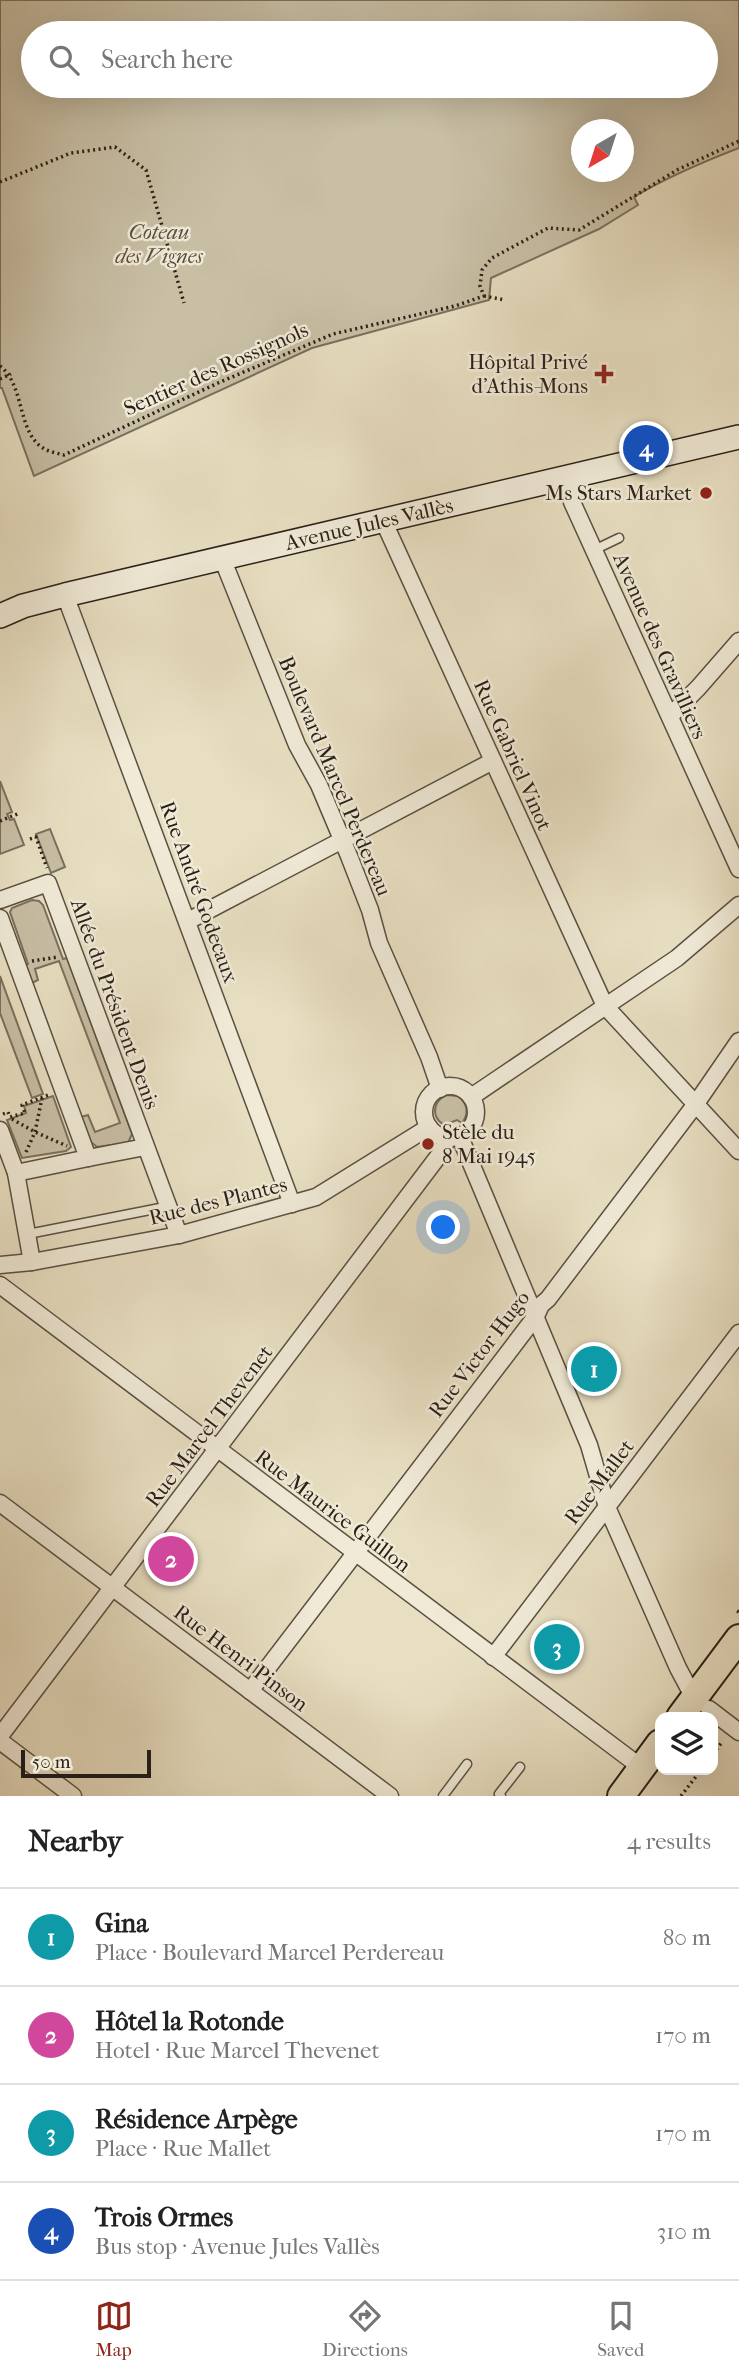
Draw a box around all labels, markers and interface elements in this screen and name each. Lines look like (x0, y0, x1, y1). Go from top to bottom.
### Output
search box (21, 21, 718, 98)
icon: search (45, 41, 83, 79)
text: Search here (101, 44, 233, 75)
north arrow (571, 119, 634, 182)
park label: Coteau des Vignes (115, 220, 203, 268)
street label: Sentier des Rossignols (120, 317, 312, 421)
place label: Hôpital Privé d'Athis-Mons (468, 350, 588, 398)
marker: Hôpital Privé d'Athis-Mons (594, 364, 614, 384)
pin: 4 (623, 422, 669, 474)
place label: Ms Stars Market (545, 481, 693, 505)
marker: Ms Stars Market (698, 485, 714, 501)
street label: Avenue Jules Vallès (282, 493, 456, 555)
street label: Avenue des Gravilliers (608, 548, 712, 743)
street label: Boulevard Marcel Perdereau (274, 653, 396, 899)
street label: Rue Gabriel Vinot (469, 676, 557, 835)
street label: Rue André Godecaux (155, 798, 243, 986)
street label: Allée du Président Denis (65, 895, 164, 1113)
place label: Stèle du 8 Mai 1945 (442, 1120, 536, 1168)
marker: Stèle du 8 Mai 1945 (420, 1136, 436, 1152)
street label: Rue des Plantes (146, 1172, 290, 1230)
your location (426, 1210, 460, 1244)
street label: Rue Victor Hugo (424, 1286, 534, 1422)
street label: Rue Marcel Thevenet (140, 1340, 278, 1512)
pin: 1 (571, 1343, 617, 1395)
street label: Rue Mallet (559, 1435, 639, 1529)
street label: Rue Maurice Guillon (250, 1445, 416, 1577)
pin: 2 (148, 1533, 194, 1585)
street label: Rue Henri Pinson (169, 1600, 313, 1716)
pin: 3 (534, 1621, 580, 1673)
map controls (655, 1712, 718, 1775)
button: layers (655, 1712, 718, 1775)
scale bar (21, 1747, 150, 1779)
text: 50 m (32, 1751, 71, 1773)
text: Nearby (28, 1824, 123, 1859)
text: 4 results (627, 1828, 711, 1855)
text: Gina (95, 1908, 148, 1939)
text: 1 (47, 1924, 55, 1951)
text: 80 m (663, 1924, 711, 1951)
text: Place · Boulevard Marcel Perdereau (95, 1939, 444, 1966)
text: Hôtel la Rotonde (95, 2006, 284, 2037)
text: 2 (45, 2022, 57, 2049)
text: 170 m (655, 2022, 711, 2049)
text: Hotel · Rue Marcel Thevenet (95, 2037, 380, 2064)
text: Résidence Arpège (95, 2104, 298, 2135)
text: 3 (46, 2120, 56, 2147)
text: 170 m (655, 2120, 711, 2147)
text: Place · Rue Mallet (95, 2135, 271, 2162)
text: Trois Ormes (95, 2202, 233, 2233)
text: 4 (44, 2218, 58, 2245)
text: 310 m (657, 2218, 711, 2245)
text: Bus stop · Avenue Jules Vallès (95, 2233, 380, 2260)
tab: Map (95, 2297, 133, 2361)
tab: Directions (322, 2297, 408, 2361)
tab: Saved (597, 2297, 644, 2361)

